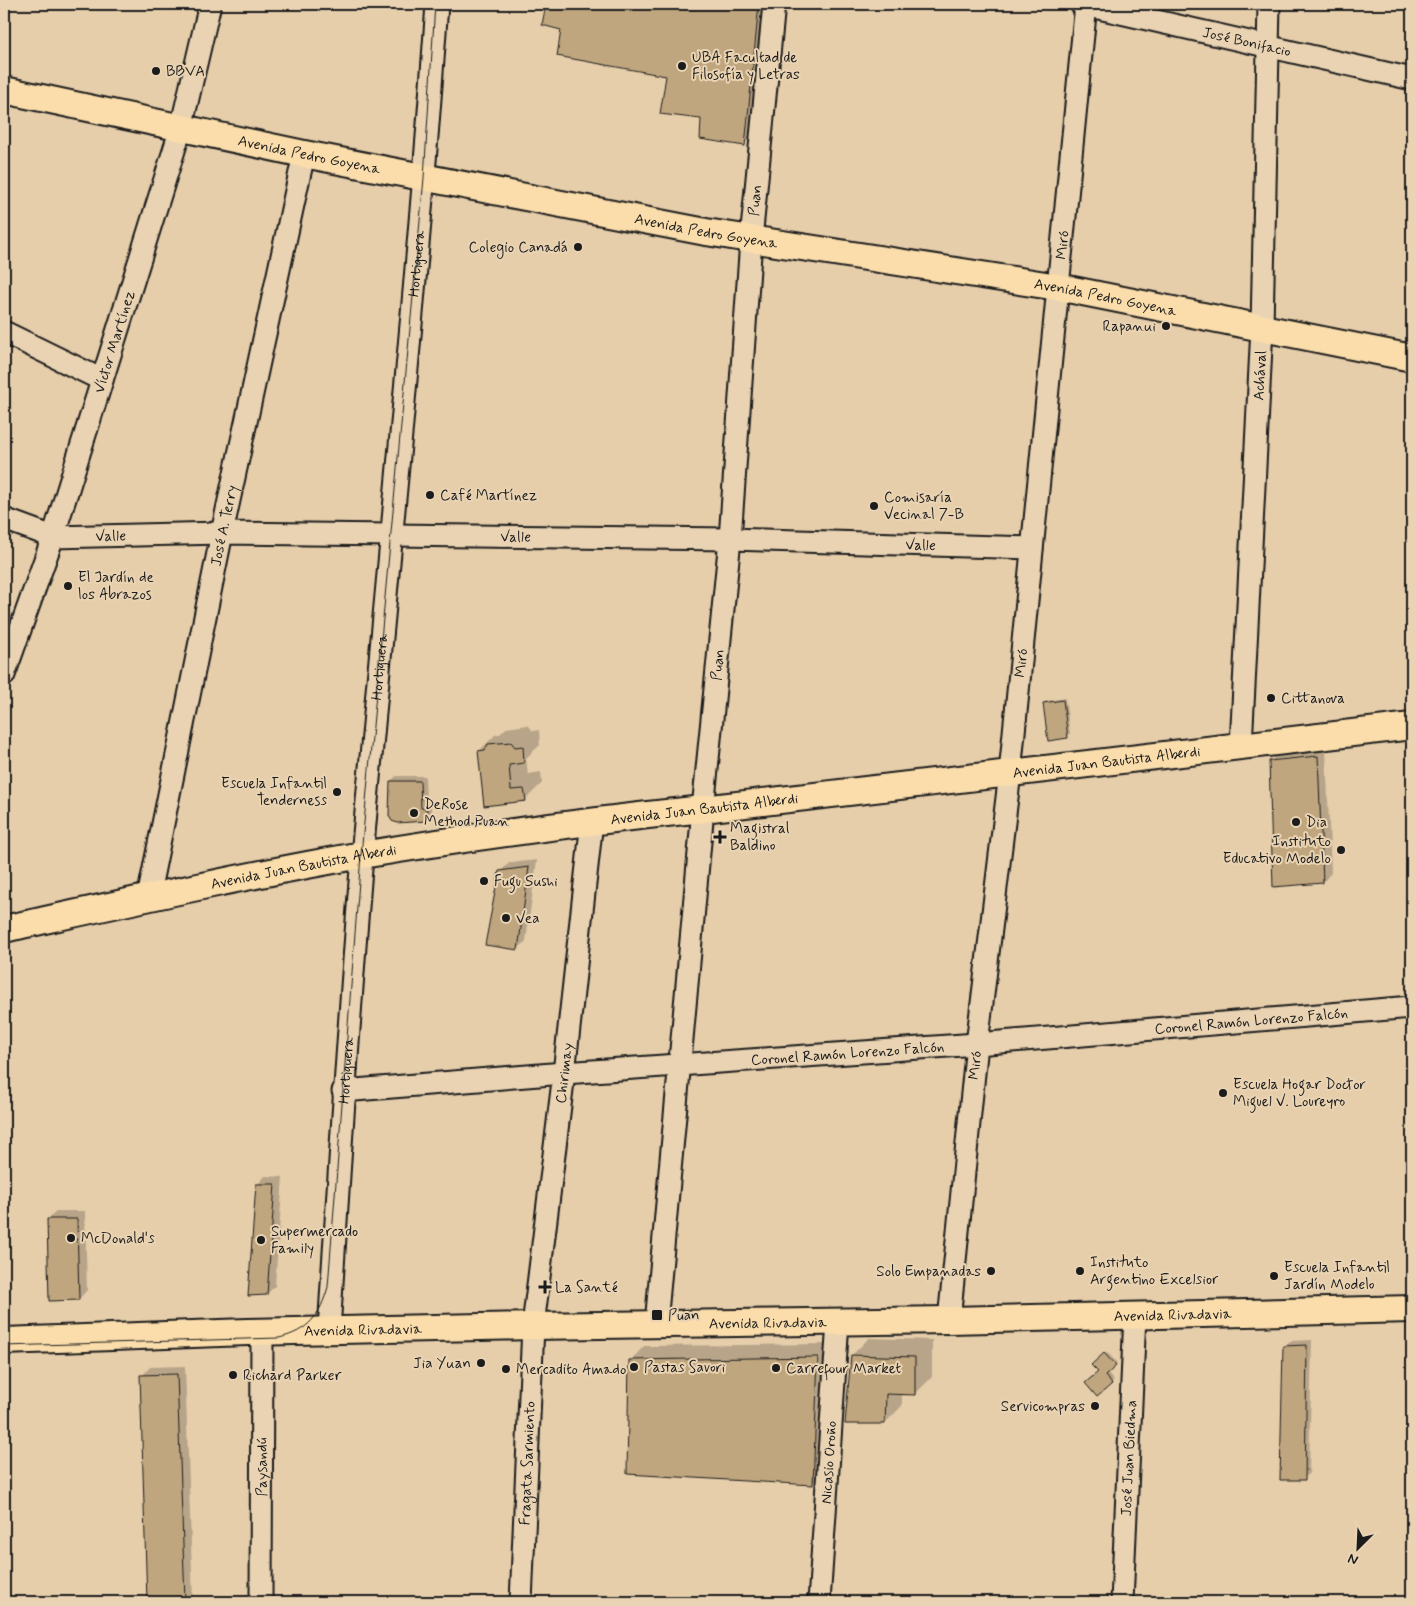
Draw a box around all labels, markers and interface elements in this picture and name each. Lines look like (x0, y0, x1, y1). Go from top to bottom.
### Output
street label: José Bonifacio (1200, 23, 1293, 62)
place label: UBA Facultad de Filosofía y Letras (692, 48, 800, 85)
marker: UBA Facultad de Filosofía y Letras (676, 60, 688, 72)
place label: BBVA (166, 62, 205, 82)
marker: BBVA (150, 65, 162, 77)
street label: Avenida Pedro Goyena (236, 131, 383, 180)
street label: Puan (744, 184, 767, 217)
street label: Avenida Pedro Goyena (633, 209, 780, 254)
street label: Hortiguera (405, 229, 430, 298)
street label: Miró (1052, 230, 1075, 261)
place label: Colegio Canadá (469, 238, 568, 259)
marker: Colegio Canadá (572, 241, 584, 253)
street label: Avenida Pedro Goyena (1033, 274, 1179, 322)
street label: Víctor Martínez (90, 288, 140, 396)
place label: Rapanui (1102, 317, 1156, 337)
marker: Rapanui (1160, 320, 1172, 332)
street label: Achával (1249, 350, 1272, 401)
street label: José A. Terry (206, 483, 243, 568)
place label: Café Martínez (440, 486, 537, 506)
place label: Comisaría Vecinal 7-B (884, 488, 964, 525)
marker: Café Martínez (424, 489, 436, 501)
marker: Comisaría Vecinal 7-B (868, 500, 880, 512)
street label: Valle (95, 526, 127, 547)
street label: Valle (500, 527, 531, 548)
street label: Valle (905, 535, 936, 556)
place label: El Jardín de los Abrazos (78, 568, 154, 605)
marker: El Jardín de los Abrazos (62, 580, 74, 592)
street label: Hortiguera (367, 632, 393, 701)
street label: Puan (707, 648, 730, 682)
street label: Miró (1010, 648, 1033, 679)
place label: Cittanova (1281, 689, 1345, 709)
marker: Cittanova (1265, 692, 1277, 704)
street label: Avenida Juan Bautista Alberdi (1012, 742, 1202, 784)
place label: Escuela Infantil Tenderness (221, 774, 327, 811)
marker: Escuela Infantil Tenderness (331, 786, 343, 798)
street label: Avenida Juan Bautista Alberdi (609, 789, 799, 830)
place label: DeRose Method Puan (424, 795, 509, 832)
marker: DeRose Method Puan (408, 807, 420, 819)
place label: Dia (1306, 813, 1327, 833)
marker: Dia (1290, 816, 1302, 828)
place label: Magistral Baldino (730, 819, 790, 856)
marker: Magistral Baldino (714, 831, 726, 843)
place label: Instituto Educativo Modelo (1223, 832, 1331, 869)
street label: Avenida Juan Bautista Alberdi (209, 840, 398, 895)
marker: Instituto Educativo Modelo (1335, 844, 1347, 856)
place label: Fugu Sushi (494, 872, 558, 893)
marker: Fugu Sushi (478, 875, 490, 887)
place label: Vea (516, 909, 540, 929)
marker: Vea (500, 912, 512, 924)
street label: Coronel Ramón Lorenzo Falcón (1154, 1003, 1349, 1040)
street label: Hortiguera (335, 1036, 359, 1105)
street label: Coronel Ramón Lorenzo Falcón (750, 1037, 945, 1071)
street label: Chirimay (551, 1041, 578, 1105)
street label: Miró (964, 1050, 987, 1081)
place label: Escuela Hogar Doctor Miguel V. Loureyro (1233, 1075, 1366, 1113)
marker: Escuela Hogar Doctor Miguel V. Loureyro (1217, 1087, 1229, 1099)
place label: Supermercado Family (271, 1222, 358, 1259)
place label: McDonald's (81, 1229, 155, 1249)
marker: McDonald's (65, 1232, 77, 1244)
marker: Supermercado Family (255, 1234, 267, 1246)
place label: Instituto Argentino Excelsior (1090, 1253, 1219, 1291)
place label: Escuela Infantil Jardín Modelo (1284, 1258, 1390, 1295)
place label: Solo Empanadas (876, 1262, 981, 1282)
marker: Solo Empanadas (985, 1265, 997, 1277)
marker: Instituto Argentino Excelsior (1074, 1265, 1086, 1277)
marker: Escuela Infantil Jardín Modelo (1268, 1270, 1280, 1282)
place label: La Santé (555, 1278, 618, 1298)
marker: La Santé (539, 1281, 551, 1293)
street label: Avenida Rivadavia (1113, 1304, 1233, 1327)
place label: Puan (668, 1306, 699, 1326)
marker: Puan (650, 1308, 664, 1322)
street label: Avenida Rivadavia (709, 1313, 828, 1334)
street label: Avenida Rivadavia (304, 1319, 423, 1342)
place label: Jia Yuan (413, 1354, 471, 1374)
marker: Jia Yuan (475, 1357, 487, 1369)
place label: Pastas Savori (644, 1358, 725, 1378)
place label: Carrefour Market (786, 1359, 902, 1381)
place label: Mercadito Amado (516, 1360, 626, 1380)
marker: Pastas Savori (628, 1361, 640, 1373)
marker: Carrefour Market (770, 1362, 782, 1374)
marker: Mercadito Amado (500, 1363, 512, 1375)
place label: Richard Parker (243, 1366, 342, 1386)
marker: Richard Parker (227, 1369, 239, 1381)
place label: Servicompras (1001, 1397, 1085, 1417)
marker: Servicompras (1089, 1400, 1101, 1412)
street label: José Juan Biedma (1117, 1400, 1142, 1517)
street label: Fragata Sarmiento (515, 1401, 541, 1526)
street label: Nicasio Oroño (817, 1420, 842, 1505)
street label: Paysandú (252, 1437, 273, 1496)
north arrow (1334, 1524, 1384, 1574)
text: N (1345, 1549, 1361, 1569)

